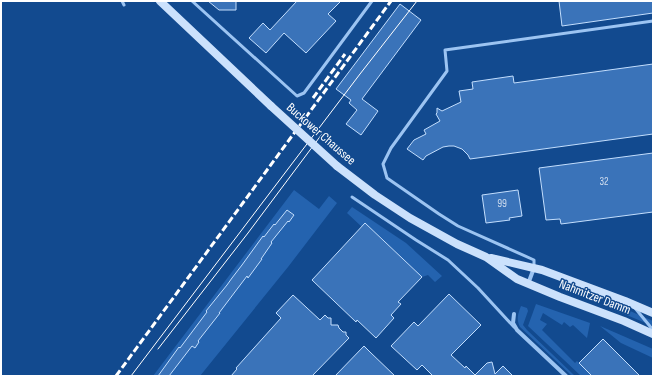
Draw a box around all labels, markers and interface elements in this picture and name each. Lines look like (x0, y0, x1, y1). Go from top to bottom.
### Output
street label: Buckower Chaussee (283, 100, 359, 168)
house number: 32 (599, 175, 609, 188)
house number: 99 (497, 197, 507, 210)
street label: Nahmitzer Damm (557, 276, 633, 318)

